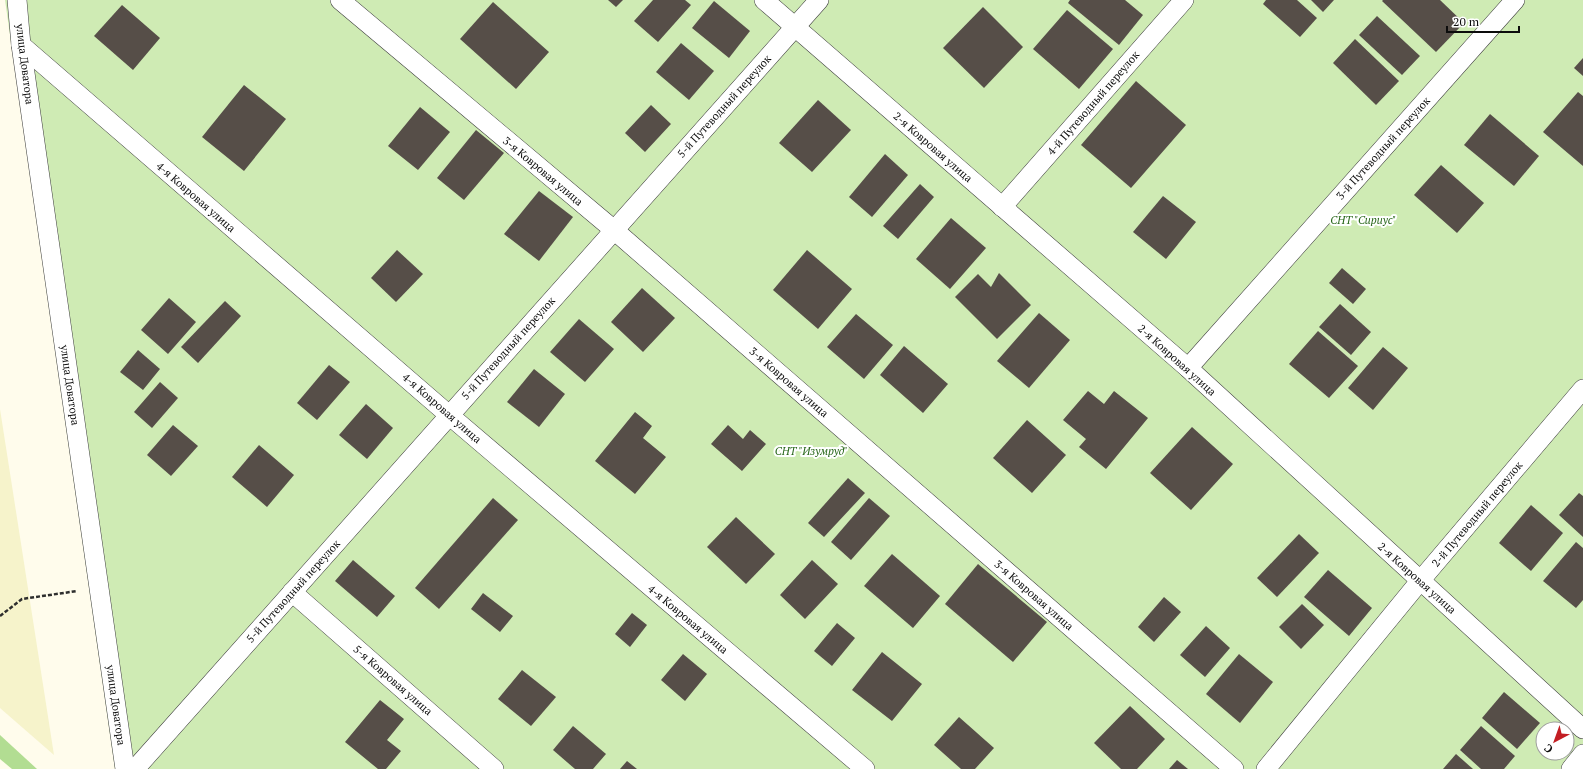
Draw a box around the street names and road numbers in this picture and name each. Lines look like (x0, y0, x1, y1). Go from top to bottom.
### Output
street label: улица Доватора (13, 22, 37, 106)
street label: 4-й Путеводный переулок (1044, 48, 1142, 158)
street label: 5-й Путеводный переулок (674, 52, 774, 160)
street label: 3-й Путеводный переулок (1333, 94, 1433, 202)
street label: 2-я Ковровая улица (891, 109, 976, 185)
street label: 3-я Ковровая улица (500, 133, 586, 209)
street label: 4-я Ковровая улица (154, 159, 239, 235)
street label: 5-й Путеводный переулок (458, 294, 558, 402)
street label: 2-я Ковровая улица (1135, 321, 1219, 399)
street label: улица Доватора (57, 343, 83, 427)
street label: 3-я Ковровая улица (747, 344, 832, 420)
street label: 4-я Ковровая улица (400, 370, 485, 446)
street label: 2-й Путеводный переулок (1429, 458, 1525, 570)
street label: 5-й Путеводный переулок (243, 537, 343, 645)
street label: 2-я Ковровая улица (1375, 539, 1459, 617)
street label: 3-я Ковровая улица (992, 557, 1077, 633)
street label: 4-я Ковровая улица (645, 581, 731, 657)
street label: 5-я Ковровая улица (351, 642, 436, 718)
street label: улица Доватора (103, 663, 129, 747)

